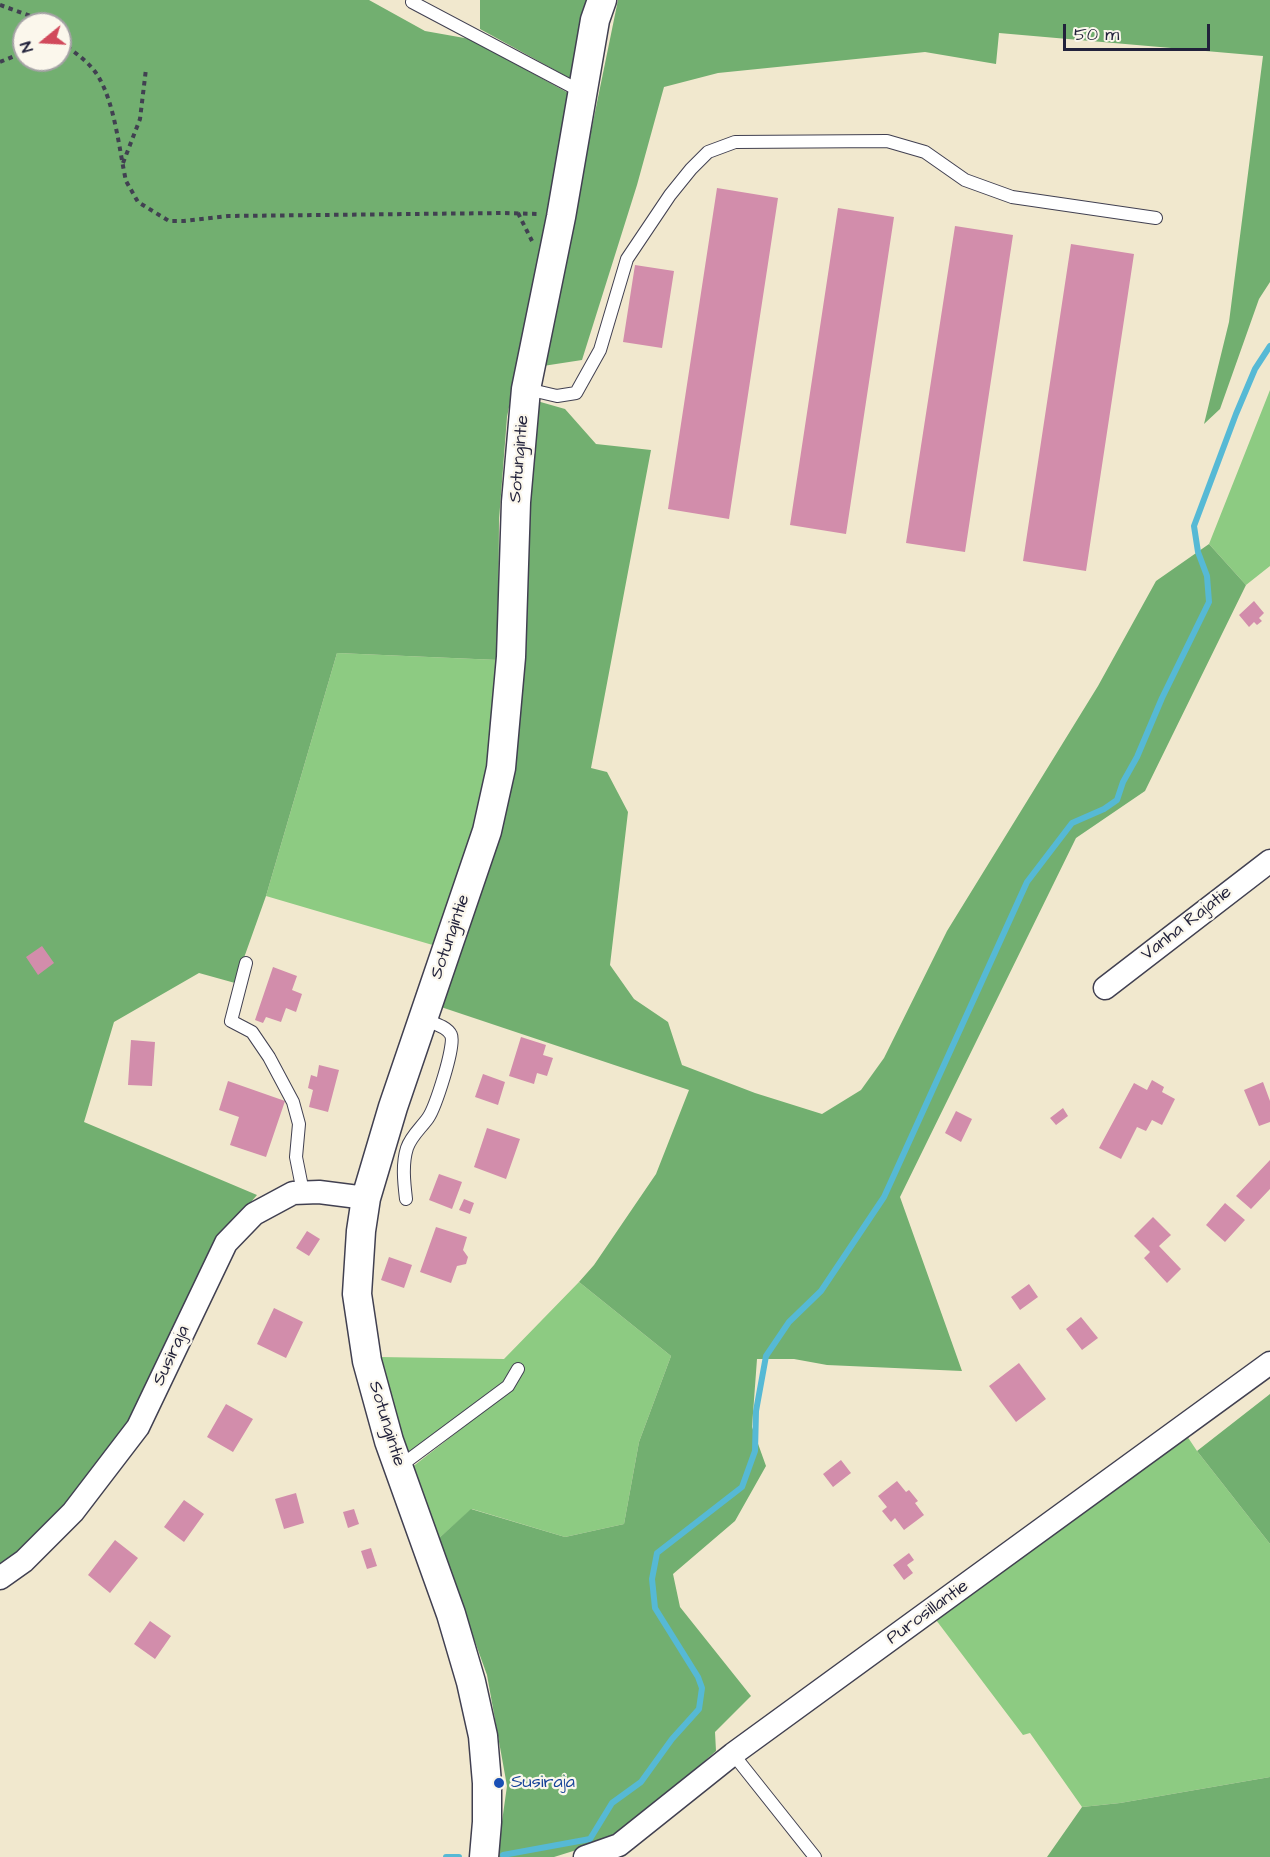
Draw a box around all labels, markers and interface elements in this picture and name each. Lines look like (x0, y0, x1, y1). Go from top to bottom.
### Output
north arrow (12, 12, 72, 72)
scale bar (1066, 12, 1213, 50)
text: 50 m (1074, 22, 1119, 47)
text: N (15, 39, 39, 55)
street label: Sotungintie (505, 414, 535, 504)
street label: Vanha Rajatie (1137, 882, 1237, 966)
street label: Sotungintie (426, 892, 476, 982)
street label: Susiraja (149, 1322, 195, 1390)
street label: Sotungintie (363, 1379, 409, 1469)
street label: Purosillantie (883, 1576, 973, 1650)
place label: Susiraja (511, 1772, 575, 1794)
marker: Susiraja (492, 1776, 506, 1790)

